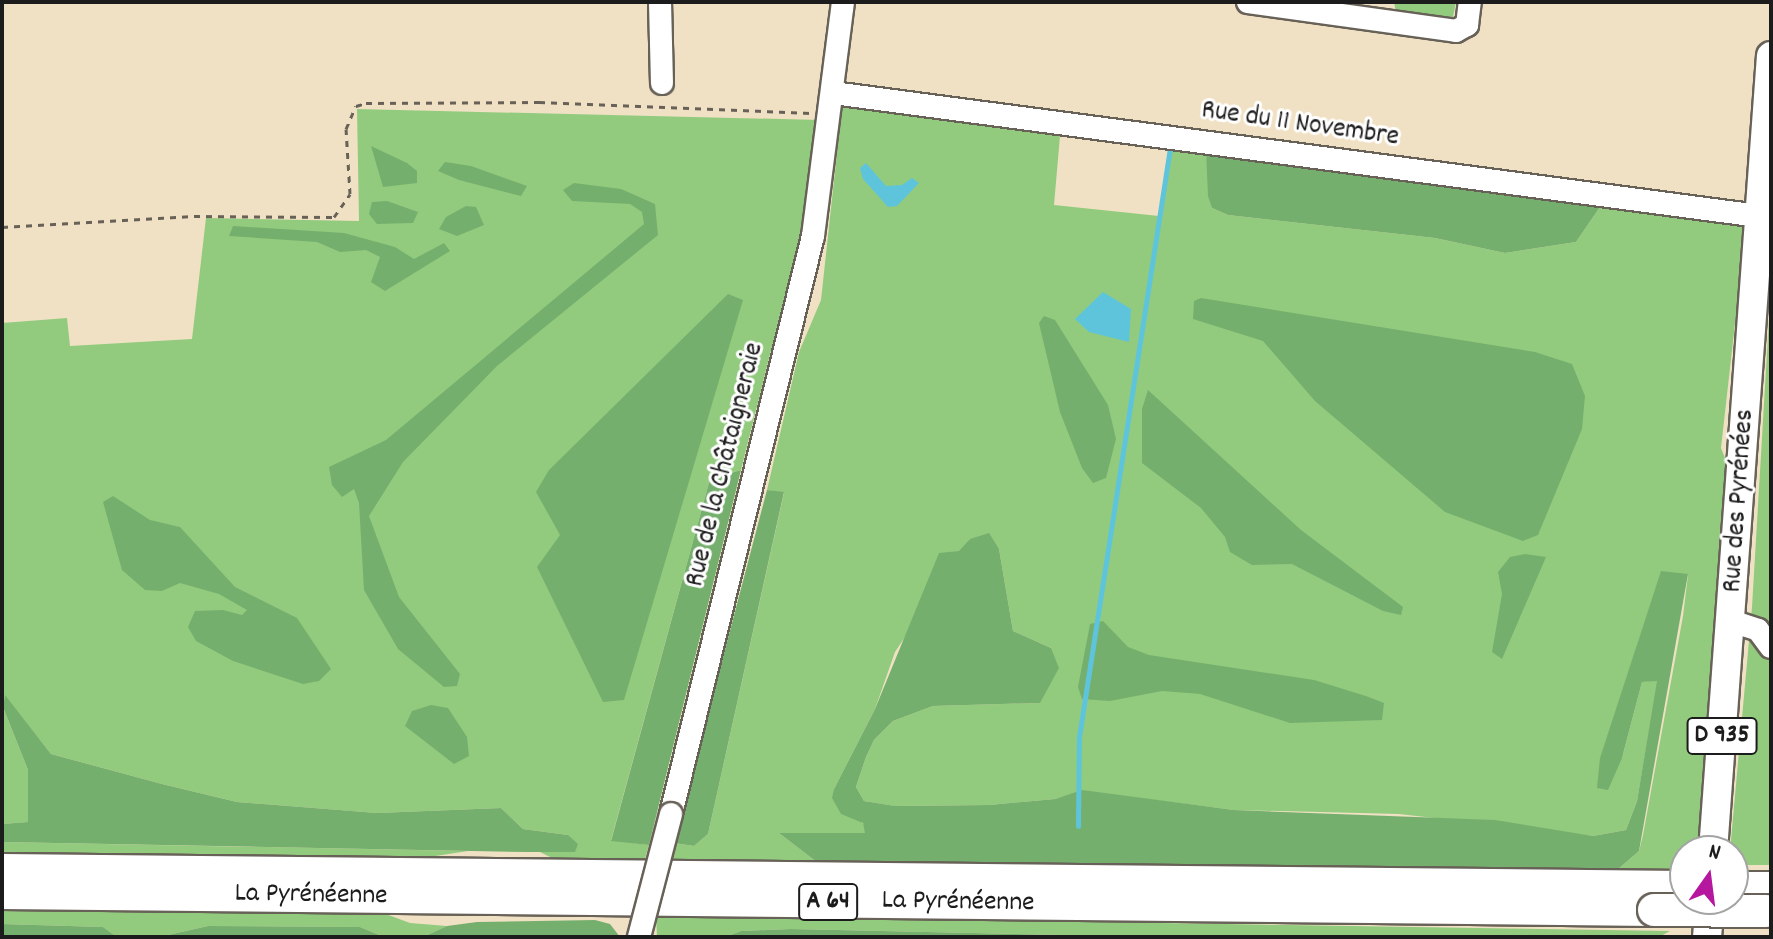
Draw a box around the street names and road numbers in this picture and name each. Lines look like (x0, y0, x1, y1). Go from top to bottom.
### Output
street label: Rue du 11 Novembre (1199, 95, 1401, 155)
street label: Rue de la Châtaigneraie (679, 340, 773, 590)
street label: Rue des Pyrénées (1717, 408, 1763, 594)
road number: D 935 (1686, 714, 1758, 758)
street label: La Pyrénéenne (234, 878, 388, 914)
road number: A 64 (798, 880, 858, 924)
street label: La Pyrénéenne (881, 885, 1035, 921)

